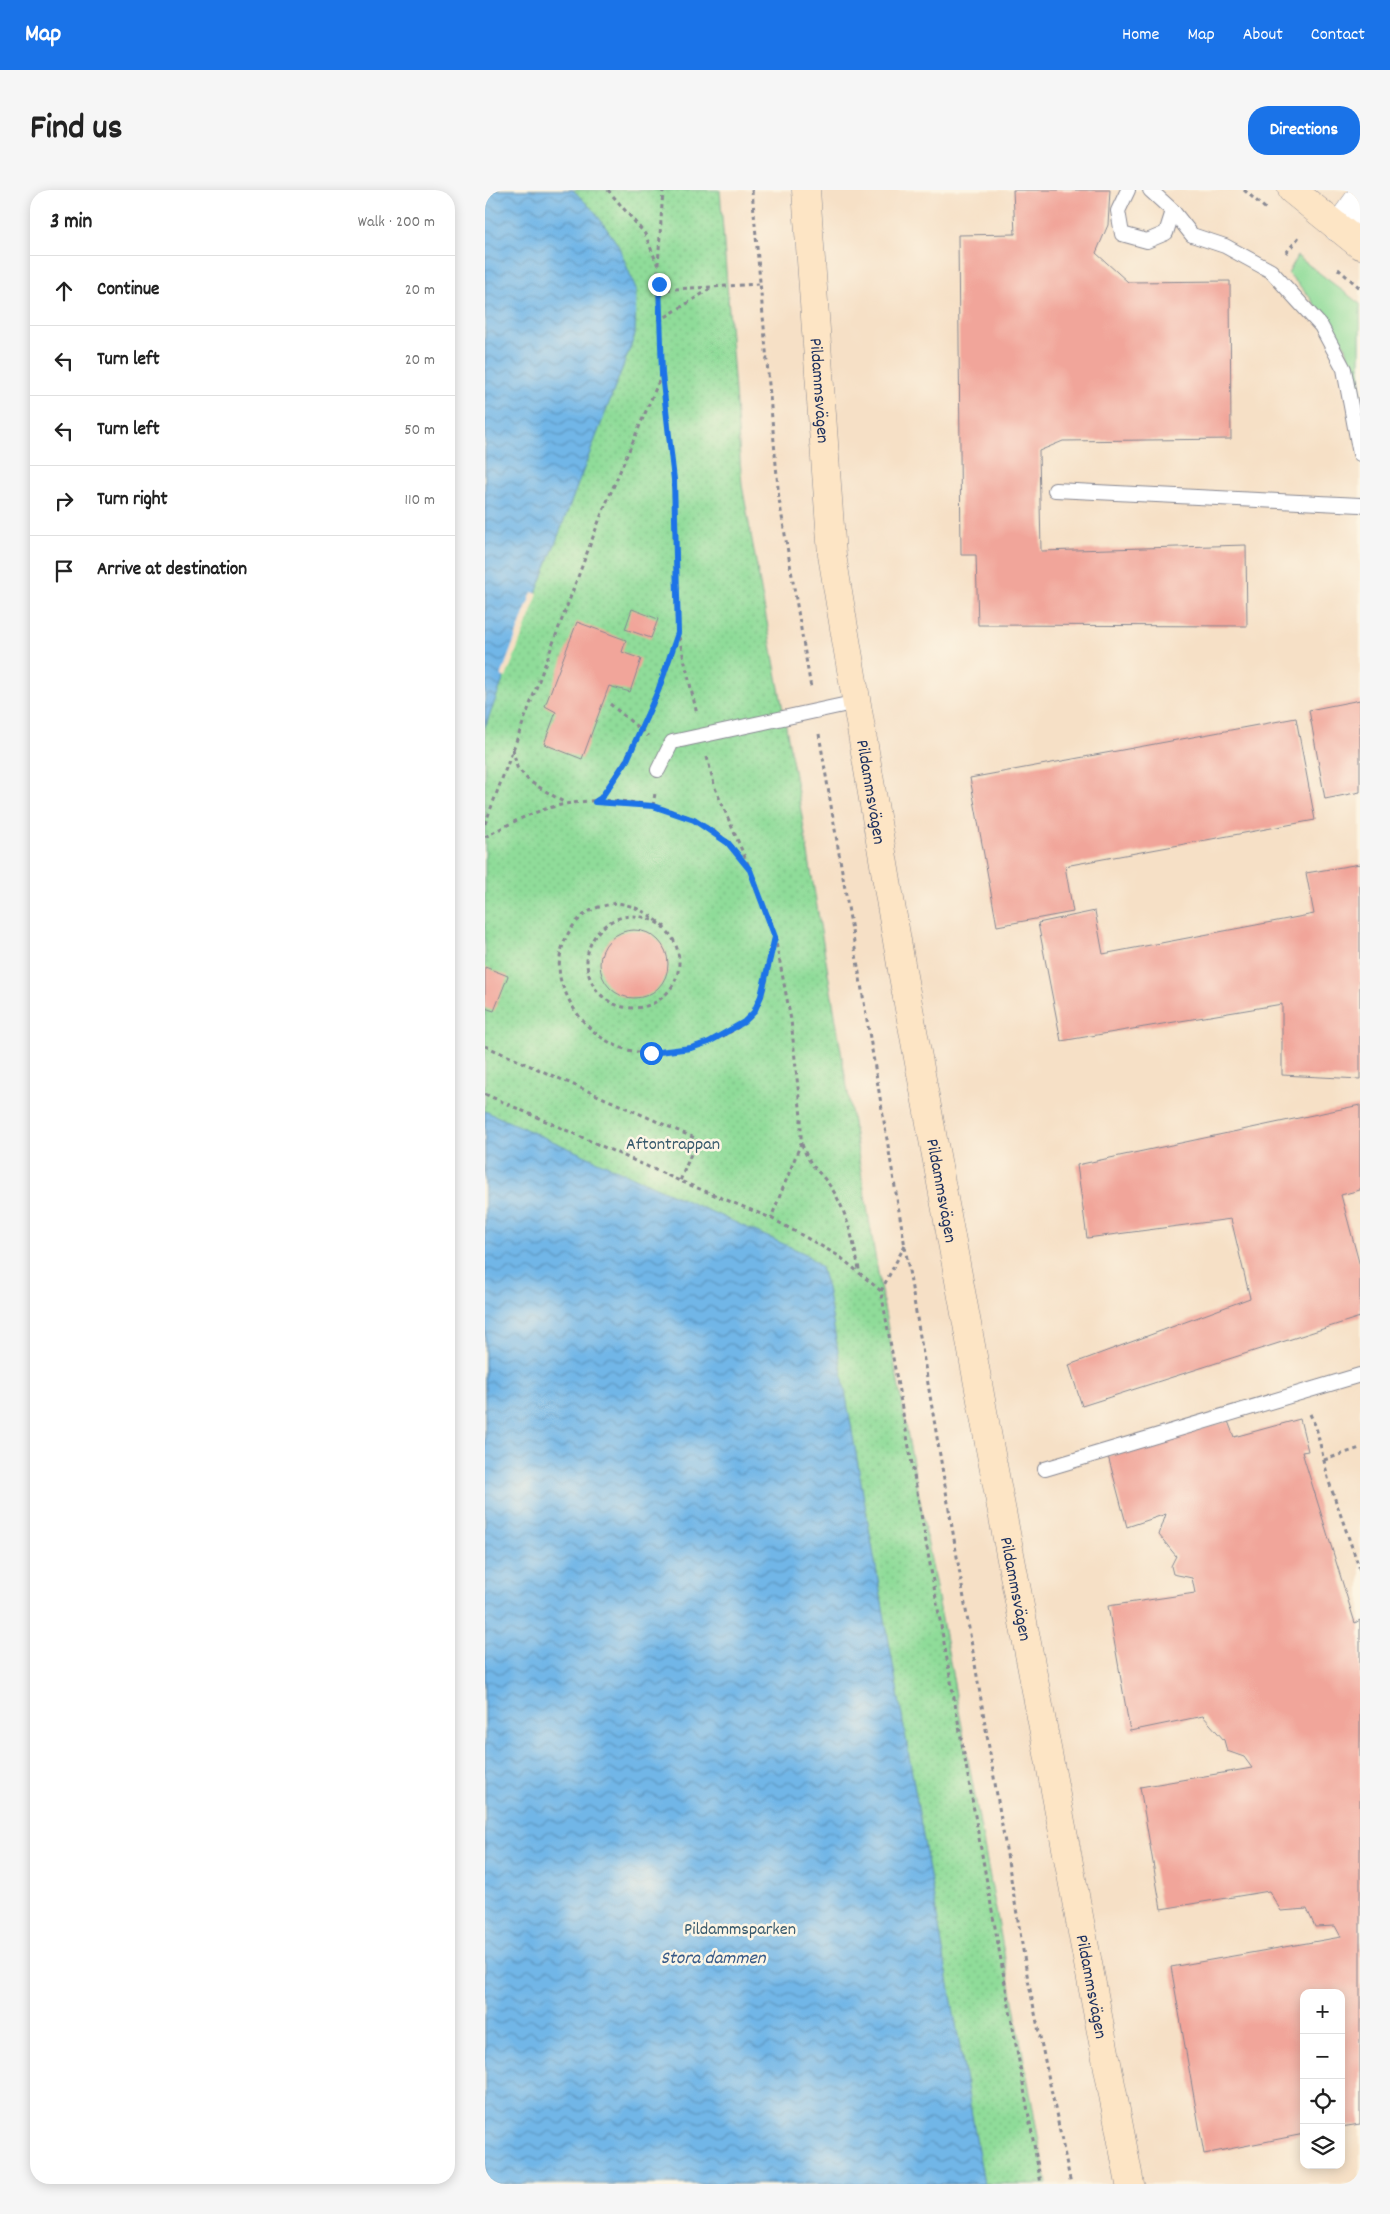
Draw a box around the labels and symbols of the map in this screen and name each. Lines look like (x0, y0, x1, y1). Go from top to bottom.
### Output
route end (648, 273, 671, 296)
street label: Pildammsvägen (802, 337, 834, 444)
street label: Pildammsvägen (848, 738, 890, 846)
route start (640, 1042, 663, 1065)
park label: Aftontrappan (626, 1133, 720, 1158)
street label: Pildammsvägen (918, 1137, 962, 1245)
street label: Pildammsvägen (992, 1535, 1036, 1643)
park label: Pildammsparken (684, 1918, 796, 1943)
street label: Pildammsvägen (1068, 1933, 1112, 2041)
water label: Stora dammen (660, 1946, 767, 1973)

